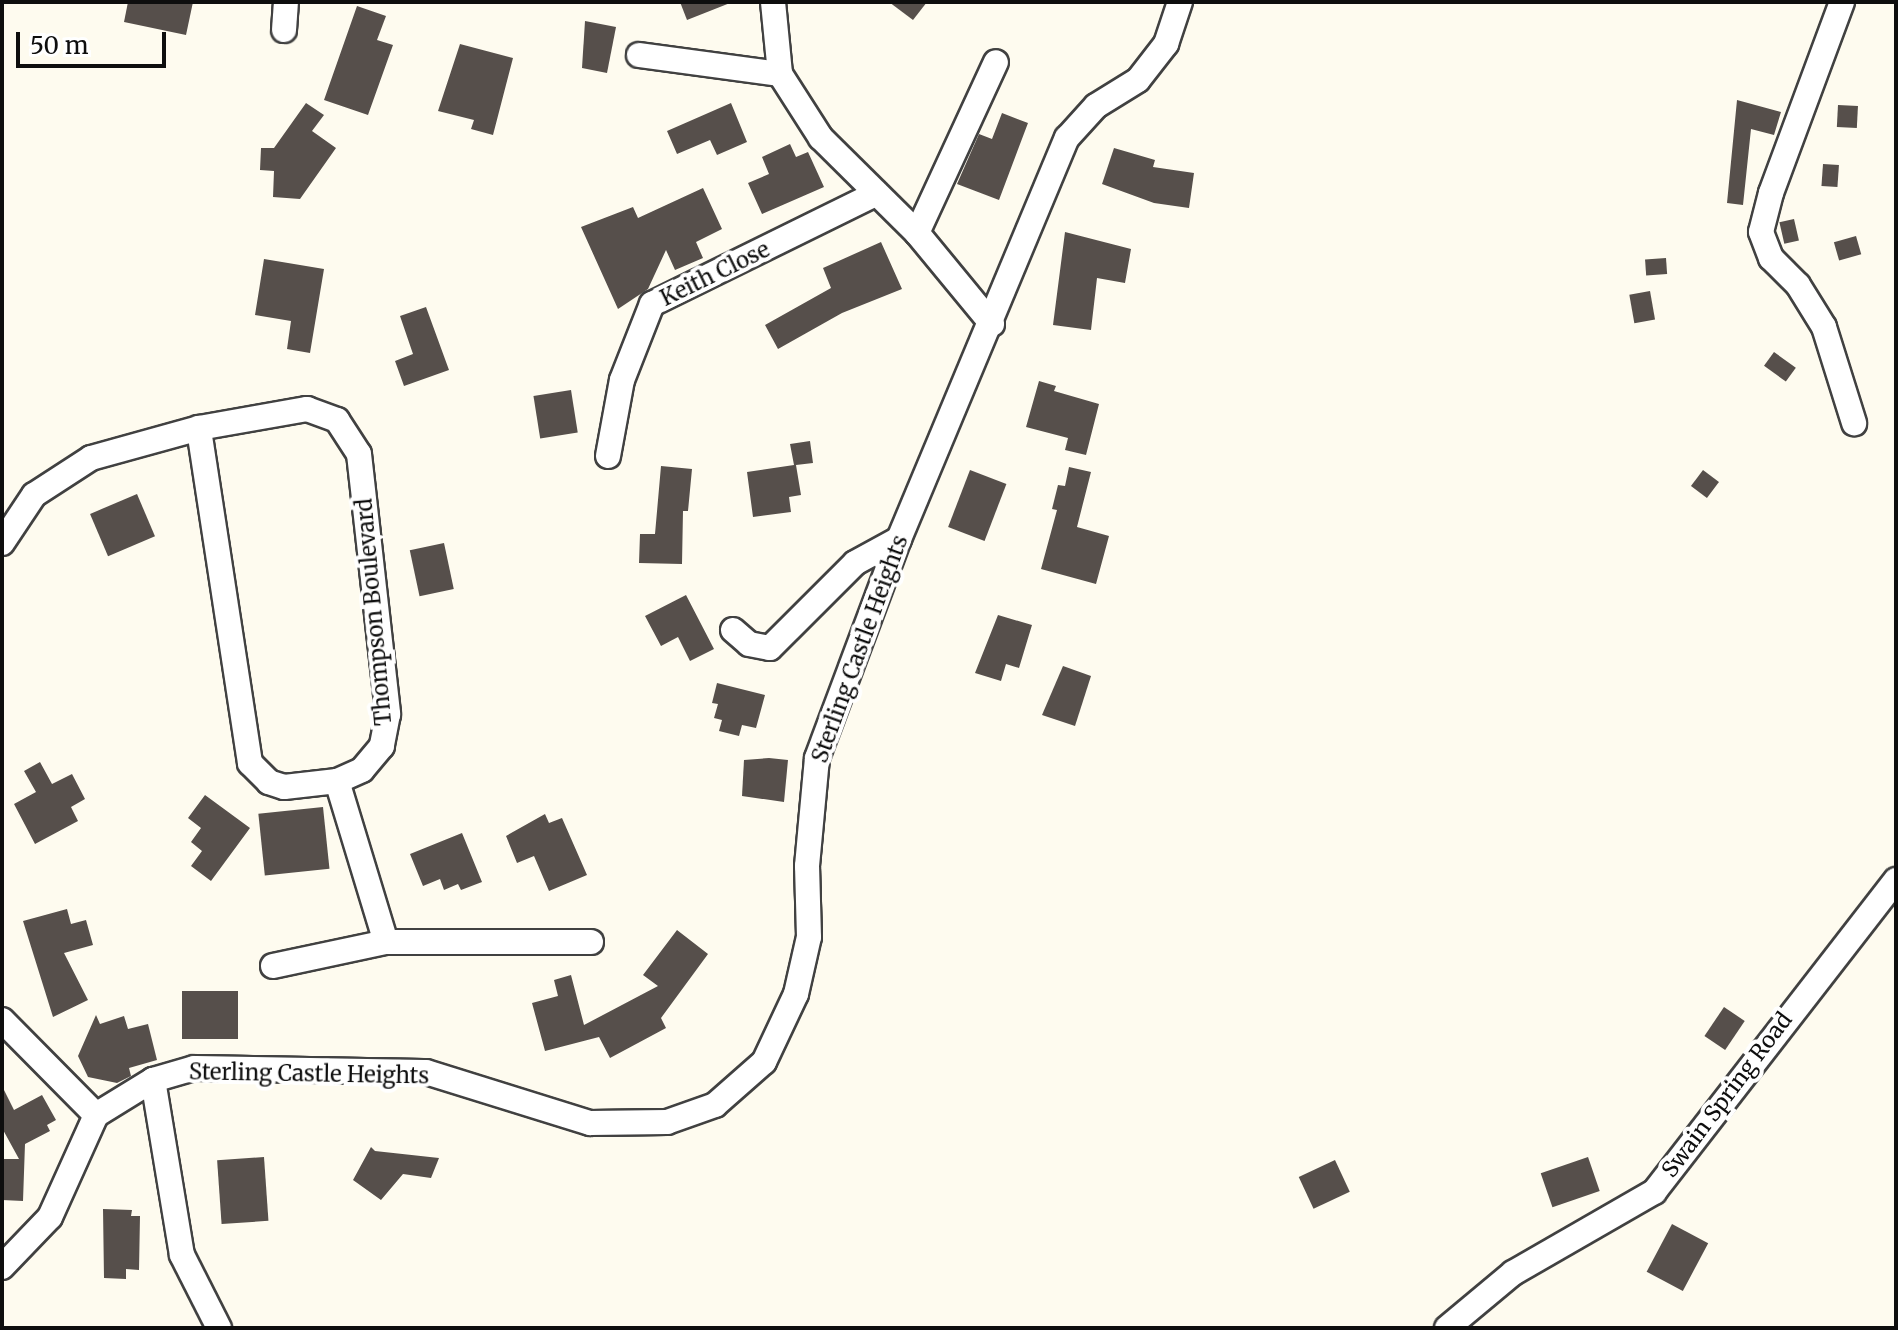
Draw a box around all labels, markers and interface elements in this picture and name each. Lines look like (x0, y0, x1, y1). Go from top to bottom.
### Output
scale bar (20, 16, 170, 66)
text: 50 m (30, 30, 89, 61)
street label: Keith Close (656, 236, 774, 312)
street label: Thompson Boulevard (351, 497, 397, 727)
street label: Sterling Castle Heights (807, 532, 913, 766)
street label: Swain Spring Road (1656, 1007, 1798, 1183)
street label: Sterling Castle Heights (189, 1059, 429, 1089)

